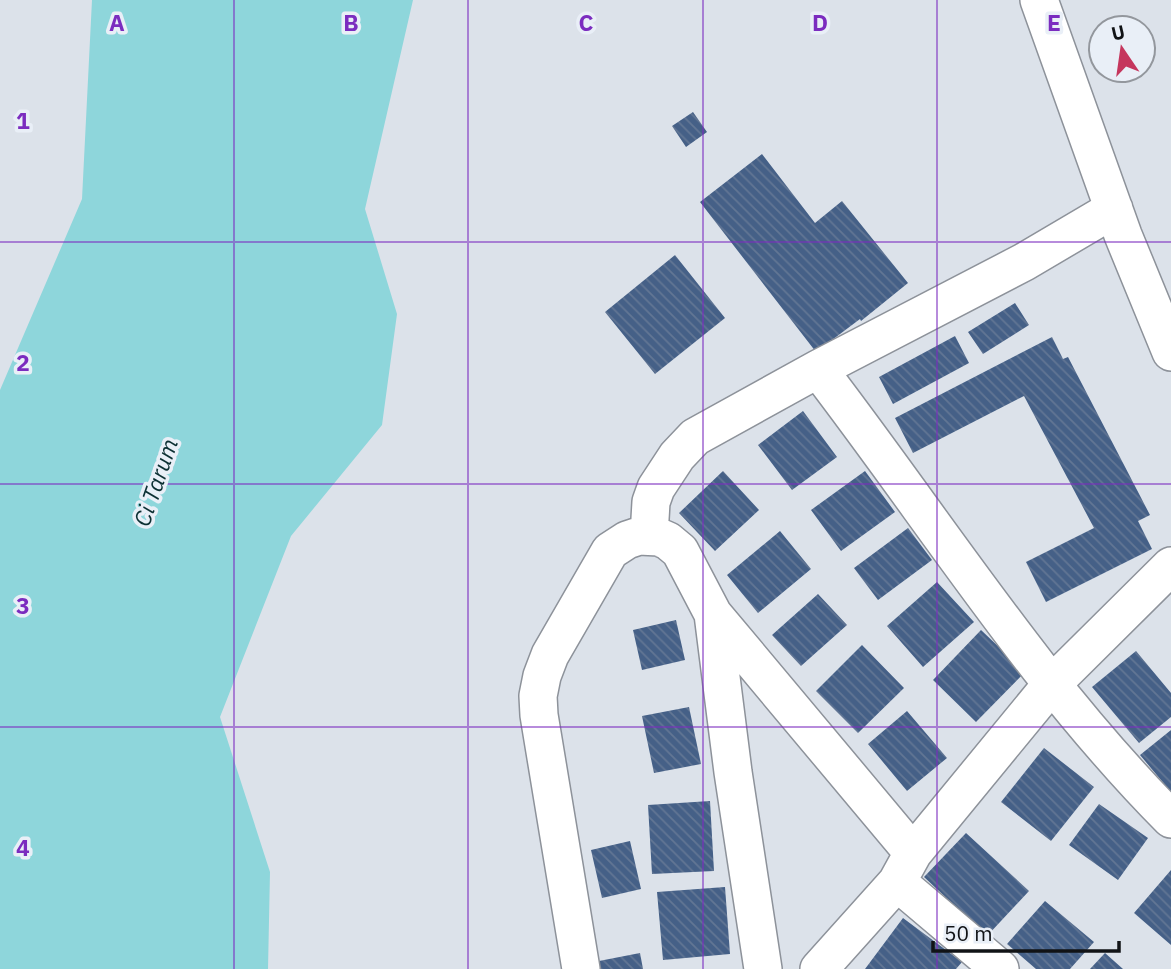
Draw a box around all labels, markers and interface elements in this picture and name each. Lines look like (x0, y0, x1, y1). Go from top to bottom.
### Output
text: A (109, 7, 125, 37)
text: B (343, 7, 359, 37)
text: C (579, 7, 594, 37)
text: D (812, 7, 828, 37)
text: E (1047, 7, 1061, 37)
north arrow (1087, 14, 1157, 84)
text: U (1109, 19, 1127, 46)
text: 1 (16, 105, 30, 135)
text: 2 (16, 347, 30, 377)
water label: Ci Tarum (126, 434, 184, 530)
text: 3 (16, 590, 30, 620)
text: 4 (16, 832, 30, 862)
scale bar (933, 909, 1118, 953)
text: 50 m (944, 919, 993, 947)

